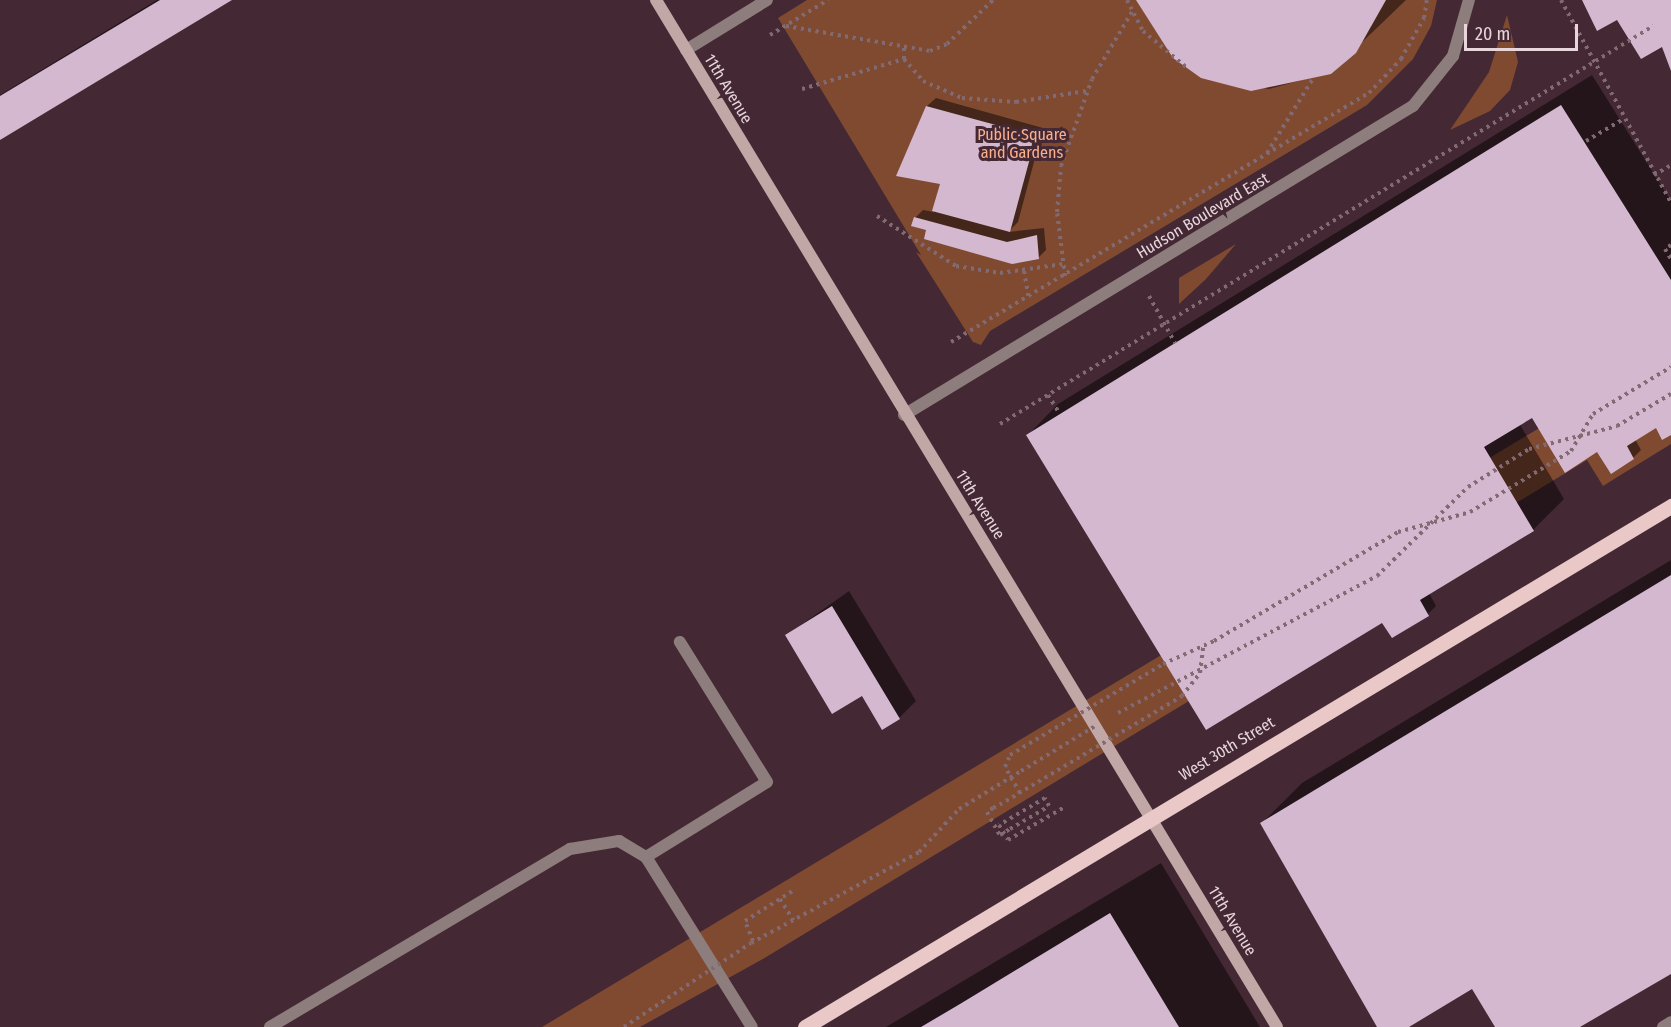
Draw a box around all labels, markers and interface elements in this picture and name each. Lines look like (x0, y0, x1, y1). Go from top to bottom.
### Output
scale bar (1467, 12, 1581, 50)
text: 20 m (1475, 23, 1510, 45)
street label: 11th Avenue (700, 51, 756, 127)
park label: Public Square and Gardens (977, 125, 1067, 163)
street label: Hudson Boulevard East (1133, 169, 1273, 263)
street label: 11th Avenue (951, 467, 1009, 543)
street label: West 30th Street (1176, 713, 1278, 785)
street label: 11th Avenue (1204, 883, 1260, 959)

